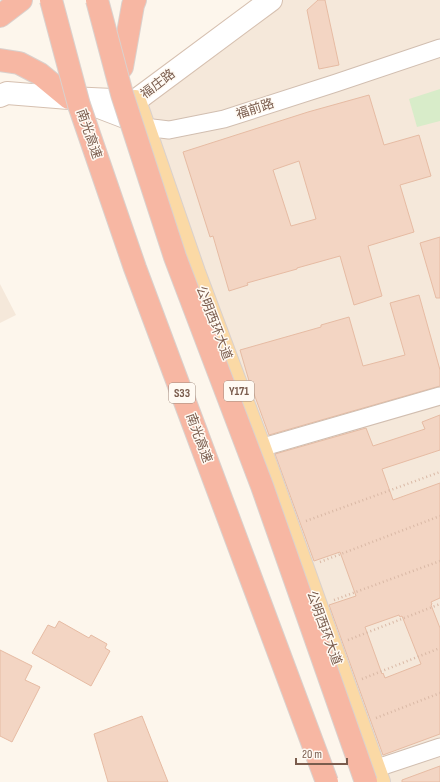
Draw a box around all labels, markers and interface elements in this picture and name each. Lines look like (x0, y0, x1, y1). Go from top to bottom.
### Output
street label: 福庄路 (138, 66, 178, 102)
street label: 福前路 (234, 95, 276, 123)
street label: 南光高速 (73, 107, 105, 161)
street label: 公明西环大道 (193, 284, 235, 362)
road number: Y171 (224, 381, 254, 401)
road number: S33 (169, 383, 195, 403)
street label: 南光高速 (183, 411, 215, 465)
street label: 公明西环大道 (303, 589, 345, 667)
scale bar (296, 740, 347, 766)
text: 20 m (302, 747, 322, 762)

